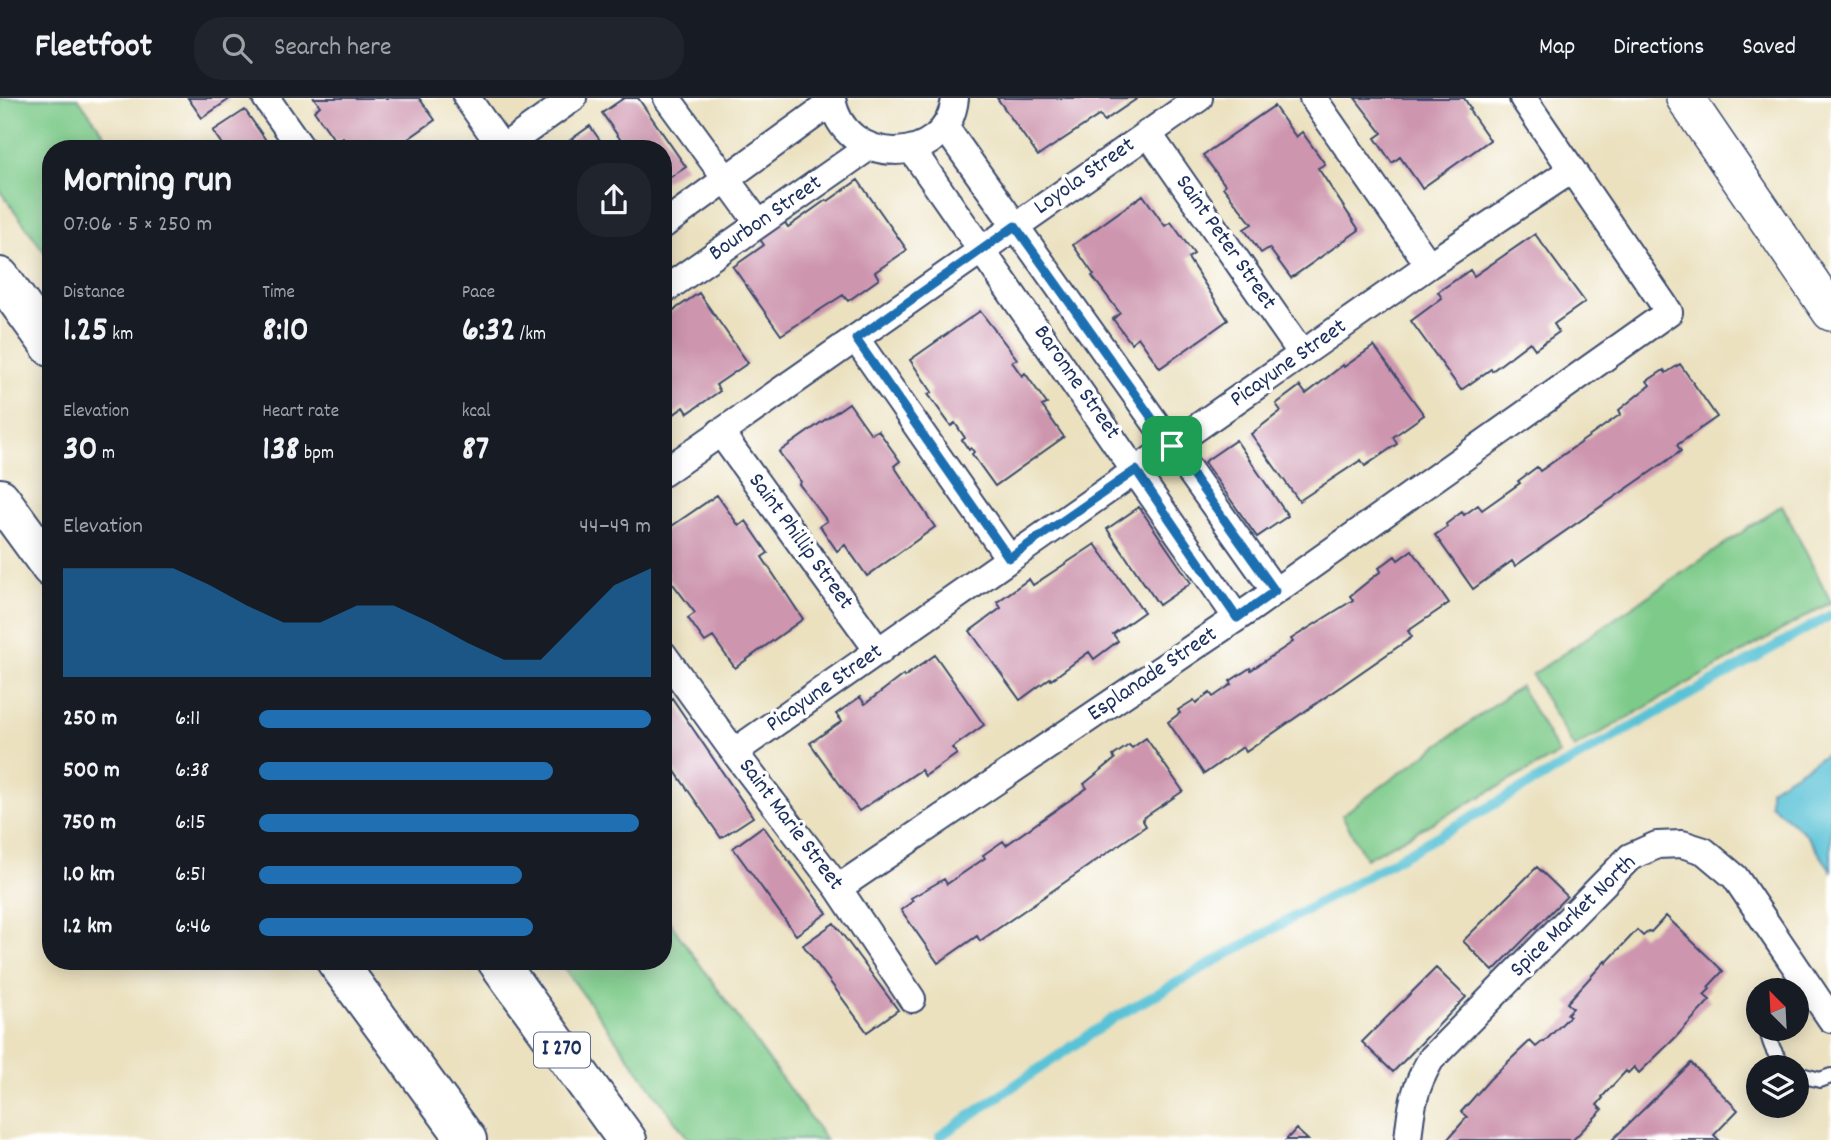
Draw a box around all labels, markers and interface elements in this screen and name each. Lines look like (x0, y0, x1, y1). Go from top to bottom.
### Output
search box (194, 17, 684, 80)
text: Fleetfoot (35, 25, 152, 72)
icon: search (218, 29, 256, 67)
text: Search here (274, 30, 391, 67)
text: Map (1539, 31, 1575, 65)
text: Directions (1613, 31, 1704, 65)
text: Saved (1742, 31, 1796, 65)
street label: Loyola Street (1028, 130, 1142, 224)
text: Morning run (63, 155, 232, 210)
button: share (577, 163, 651, 237)
street label: Bourbon Street (703, 168, 829, 270)
street label: Saint Peter Street (1166, 169, 1284, 317)
text: 07:06 · 5 × 250 m (63, 209, 212, 242)
text: Distance (63, 280, 125, 307)
text: Time (262, 280, 295, 307)
text: Pace (462, 280, 495, 307)
text: 1.25 (63, 307, 108, 357)
text: 8:10 (262, 307, 309, 357)
text: 6:32 (462, 307, 515, 357)
street label: Picayune Street (1224, 312, 1354, 416)
street label: Baronne Street (1024, 319, 1128, 447)
text: km (108, 322, 133, 349)
text: /km (515, 322, 546, 349)
text: Elevation (63, 399, 129, 426)
text: Heart rate (262, 399, 339, 426)
text: kcal (462, 399, 491, 426)
pin (1142, 416, 1202, 476)
text: 30 (63, 426, 98, 476)
text: 138 (262, 426, 300, 476)
text: 87 (462, 426, 489, 476)
icon: arrive (1153, 427, 1191, 465)
text: m (98, 441, 115, 468)
text: bpm (300, 441, 334, 468)
street label: Saint Phillip Street (739, 467, 861, 617)
text: Elevation (63, 511, 143, 544)
text: 44–49 m (579, 511, 651, 544)
street label: Esplanade Street (1081, 619, 1225, 731)
street label: Picayune Street (760, 637, 890, 741)
text: 250 m (63, 703, 117, 736)
text: 6:11 (175, 703, 200, 736)
street label: Saint Marie Street (729, 752, 851, 898)
text: 500 m (63, 755, 120, 788)
text: 6:38 (175, 755, 210, 788)
text: 750 m (63, 807, 116, 840)
text: 6:15 (175, 807, 206, 840)
street label: Spice Market North (1503, 848, 1645, 986)
text: 1.0 km (63, 859, 115, 892)
text: 6:51 (175, 859, 206, 892)
text: 1.2 km (63, 911, 112, 944)
text: 6:46 (175, 911, 211, 944)
north arrow (1746, 978, 1810, 1041)
map controls (1746, 978, 1809, 1118)
road number: I 270 (534, 1032, 590, 1068)
button: layers (1746, 1055, 1809, 1118)

